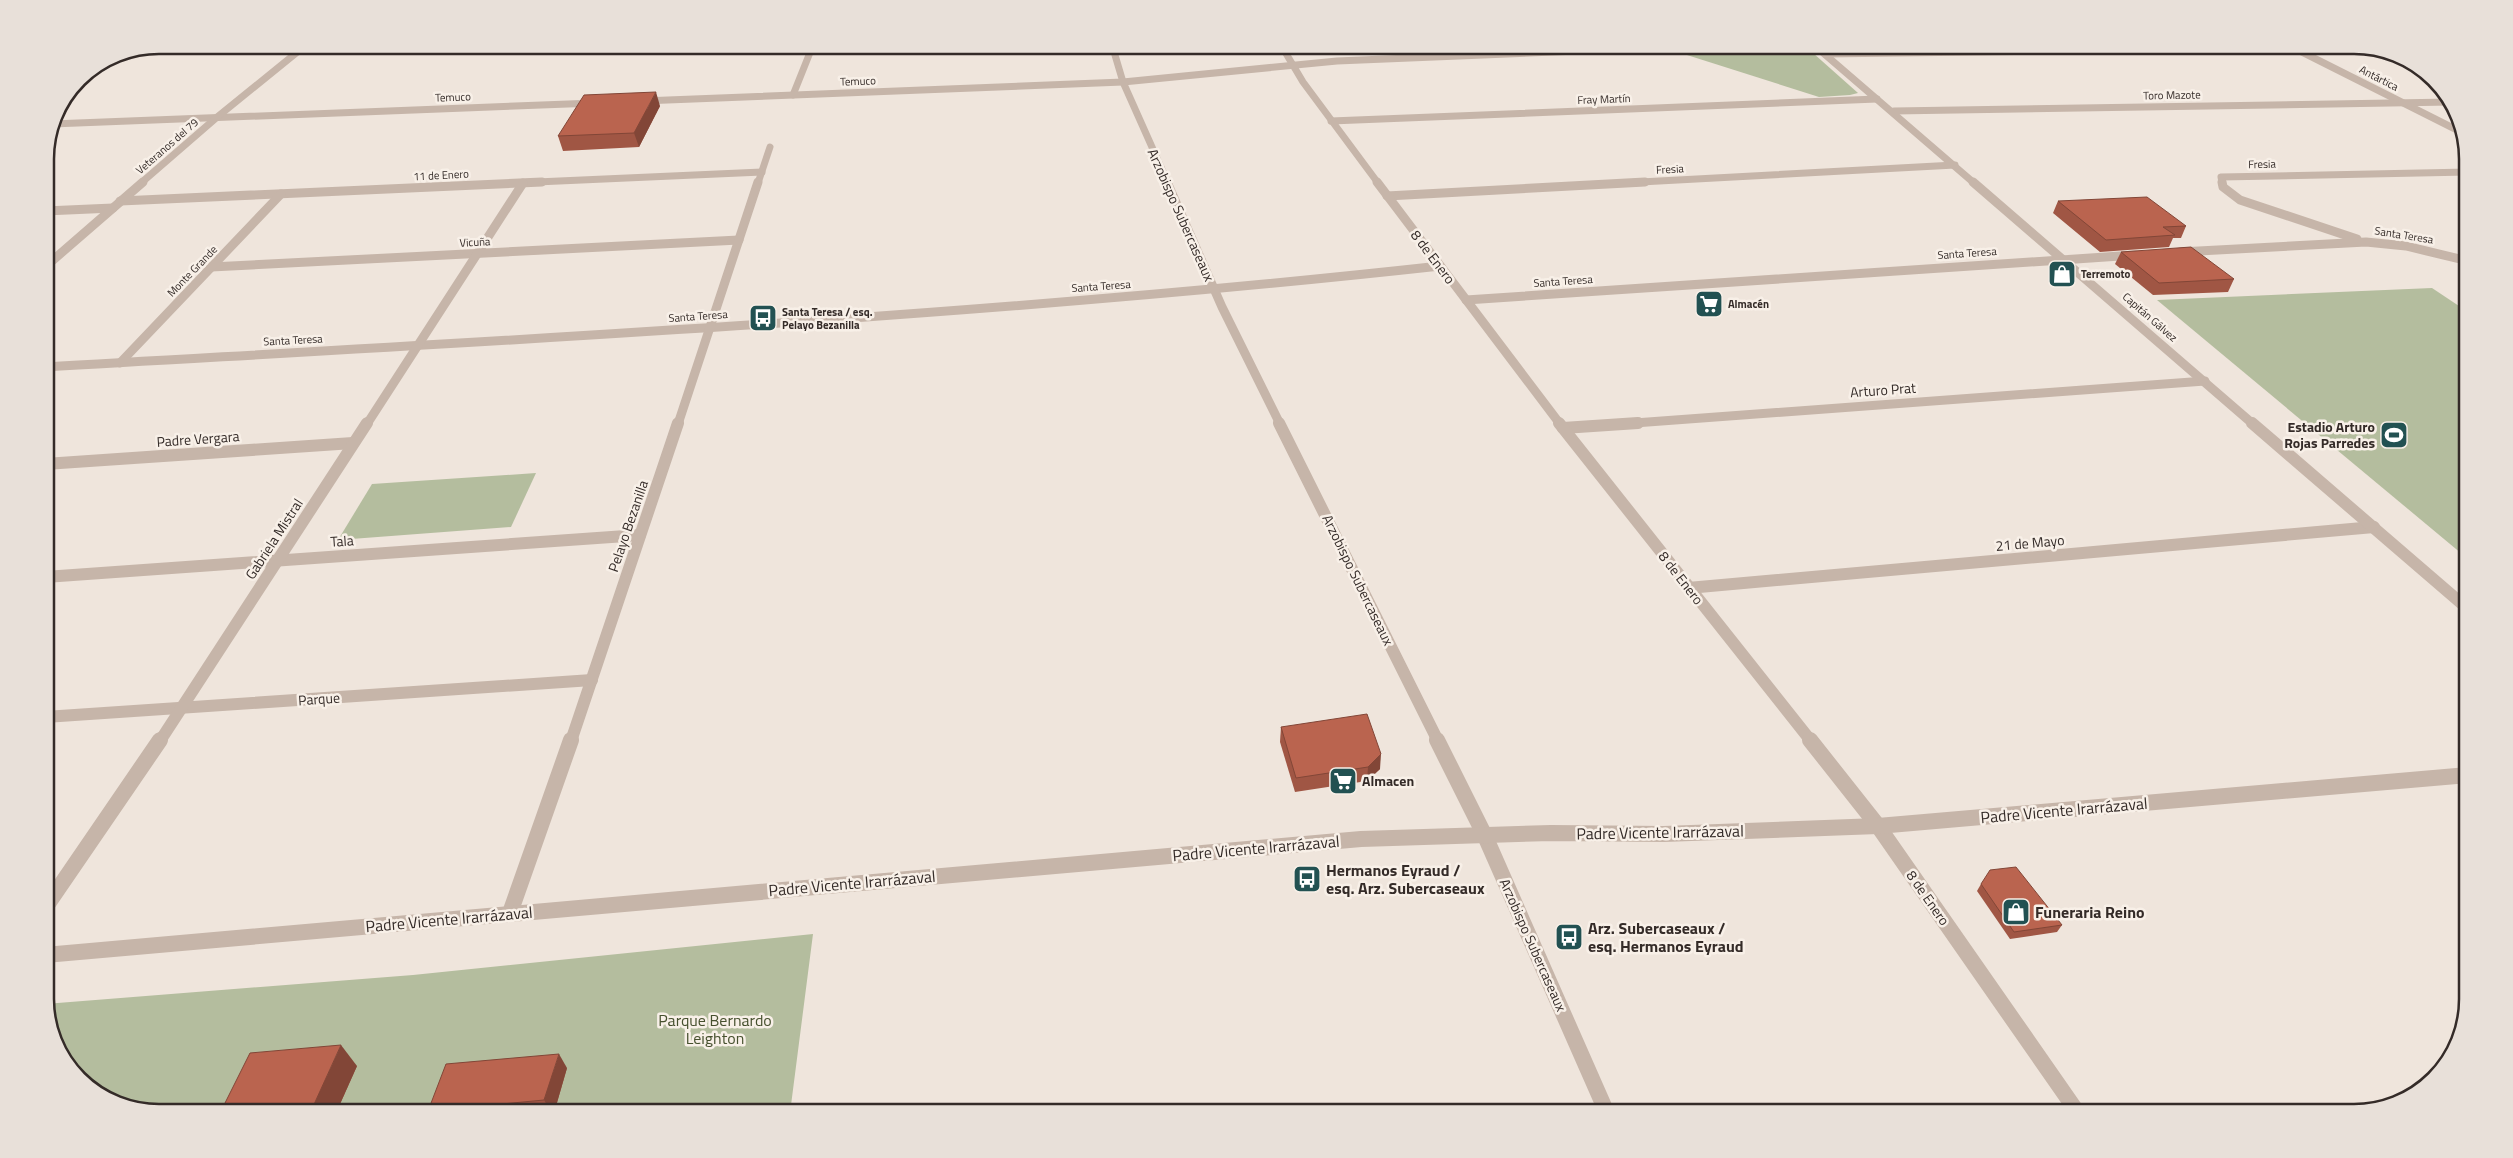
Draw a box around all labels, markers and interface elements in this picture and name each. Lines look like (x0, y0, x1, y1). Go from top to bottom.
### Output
street label: Antártica (2357, 61, 2402, 95)
street label: Temuco (840, 72, 876, 90)
street label: Toro Mazote (2143, 86, 2201, 103)
street label: Temuco (435, 88, 471, 106)
street label: Fray Martín (1577, 90, 1631, 108)
street label: Veteranos del 79 (132, 114, 202, 178)
street label: Arzobispo Subercaseaux (1143, 145, 1220, 285)
street label: Fresia (2248, 156, 2277, 172)
street label: Fresia (1656, 160, 1685, 178)
street label: 11 de Enero (413, 166, 469, 184)
street label: Santa Teresa (2373, 222, 2435, 248)
street label: 8 de Enero (1406, 225, 1461, 288)
street label: Vicuña (459, 233, 491, 251)
street label: Monte Grande (163, 241, 221, 300)
street label: Santa Teresa (1937, 243, 1998, 263)
shop icon: Terremoto (2047, 259, 2077, 289)
place label: Terremoto (2081, 266, 2131, 282)
street label: Santa Teresa (1533, 271, 1594, 291)
street label: Santa Teresa (1071, 276, 1132, 296)
supermarket icon: Almacén (1694, 289, 1724, 319)
street label: Capitán Gálvez (2119, 289, 2181, 345)
place label: Almacén (1728, 296, 1769, 312)
bus stop icon: Santa Teresa / esq. Pelayo Bezanilla (748, 303, 778, 333)
place label: Santa Teresa / esq. Pelayo Bezanilla (782, 304, 873, 333)
street label: Santa Teresa (668, 306, 729, 326)
street label: Santa Teresa (263, 330, 324, 350)
street label: Arturo Prat (1849, 377, 1917, 402)
place label: Estadio Arturo Rojas Parredes (2284, 416, 2375, 453)
sports icon: Estadio Arturo Rojas Parredes (2379, 420, 2409, 450)
street label: Padre Vergara (156, 425, 240, 452)
street label: Pelayo Bezanilla (602, 477, 653, 575)
street label: Gabriela Mistral (240, 494, 308, 583)
street label: Arzobispo Subercaseaux (1318, 511, 1400, 649)
street label: Tala (330, 529, 354, 552)
street label: 21 de Mayo (1995, 529, 2065, 556)
street label: 8 de Enero (1654, 546, 1709, 609)
street label: Parque (297, 687, 341, 710)
supermarket icon: Almacen (1328, 766, 1358, 796)
place label: Almacen (1362, 770, 1414, 791)
street label: Padre Vicente Irarrázaval (1980, 791, 2148, 829)
street label: Padre Vicente Irarrázaval (1576, 819, 1744, 845)
street label: Padre Vicente Irarrázaval (1172, 829, 1340, 867)
place label: Hermanos Eyraud / esq. Arz. Subercaseaux (1326, 858, 1485, 900)
street label: Padre Vicente Irarrázaval (768, 864, 936, 902)
bus stop icon: Hermanos Eyraud / esq. Arz. Subercaseaux (1292, 864, 1322, 894)
street label: 8 de Enero (1902, 866, 1955, 930)
street label: Arzobispo Subercaseaux (1495, 875, 1572, 1015)
shop icon: Funeraria Reino (2001, 897, 2031, 927)
street label: Padre Vicente Irarrázaval (365, 900, 533, 938)
place label: Funeraria Reino (2035, 900, 2145, 924)
place label: Arz. Subercaseaux / esq. Hermanos Eyraud (1588, 916, 1744, 958)
bus stop icon: Arz. Subercaseaux / esq. Hermanos Eyraud (1554, 922, 1584, 952)
park label: Parque Bernardo Leighton (658, 1008, 772, 1050)

